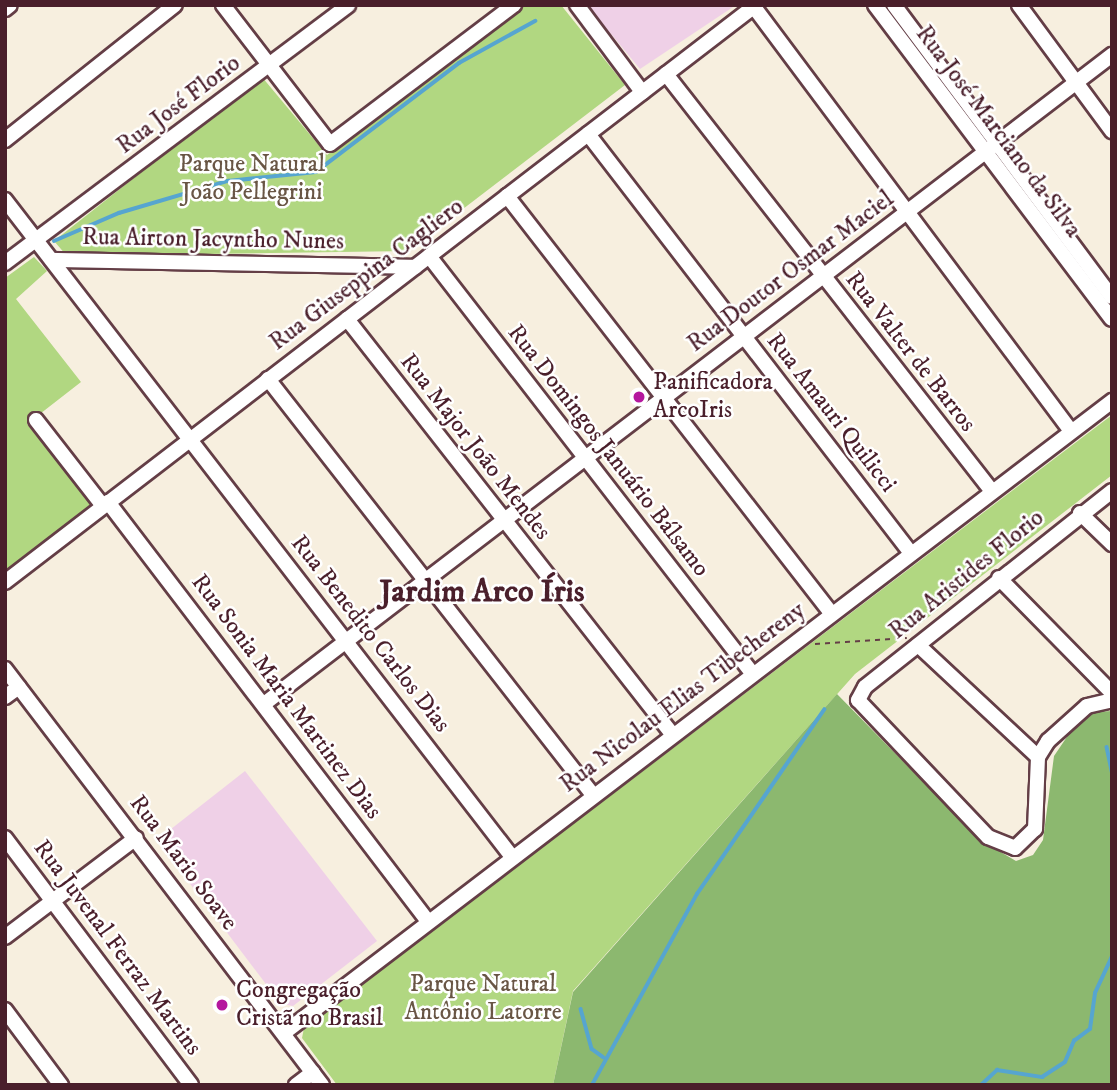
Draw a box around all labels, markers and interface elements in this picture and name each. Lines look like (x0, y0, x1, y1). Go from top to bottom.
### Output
street label: Rua José Marciano da Silva (909, 20, 1087, 244)
street label: Rua José Florio (112, 49, 246, 161)
park label: Parque Natural João Pellegrini (179, 151, 325, 207)
street label: Rua Doutor Osmar Maciel (682, 185, 900, 359)
street label: Rua Giuseppina Cagliero (264, 193, 470, 357)
street label: Rua Airton Jacyntho Nunes (82, 223, 344, 257)
street label: Rua Valter de Barros (838, 266, 982, 438)
street label: Rua Domingos Januário Bálsamo (501, 319, 715, 583)
street label: Rua Amauri Quilicci (760, 328, 902, 498)
street label: Rua Major João Mendes (393, 348, 557, 546)
place label: Panificadora ArcoIris (653, 369, 773, 425)
marker: Panificadora ArcoIris (631, 389, 647, 405)
street label: Rua Aristides Florio (884, 504, 1050, 646)
street label: Rua Benedito Carlos Dias (284, 530, 456, 738)
street label: Rua Sonia Maria Martinez Dias (185, 569, 387, 825)
district label: Jardim Arco Íris (379, 573, 585, 611)
street label: Rua Nicolau Elias Tibechereny (555, 597, 811, 799)
street label: Rua Mario Soave (123, 790, 243, 936)
street label: Rua Juvenal Ferraz Martins (27, 835, 207, 1061)
park label: Parque Natural Antônio Latorre (404, 971, 562, 1027)
place label: Congregação Cristã no Brasil (236, 977, 383, 1033)
marker: Congregação Cristã no Brasil (214, 997, 230, 1013)

